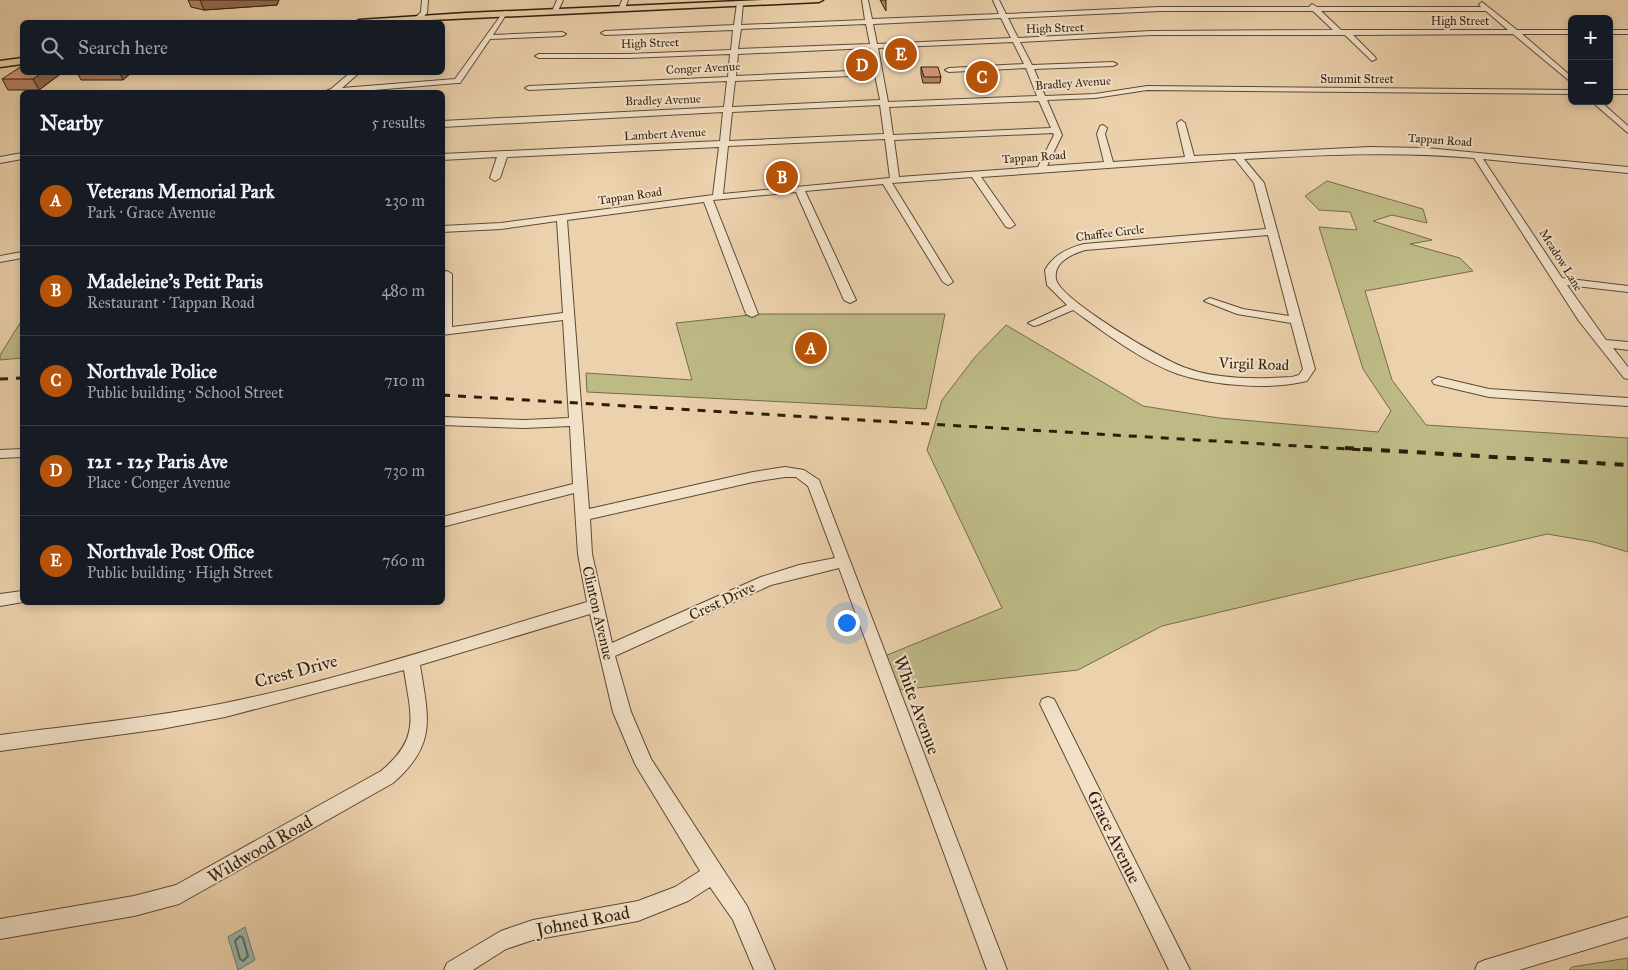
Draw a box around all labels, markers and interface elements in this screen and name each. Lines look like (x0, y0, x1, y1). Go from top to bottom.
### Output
street label: High Street (1431, 14, 1490, 29)
map controls (1568, 15, 1613, 105)
button: + (1568, 15, 1613, 60)
search box (20, 20, 445, 75)
street label: High Street (1026, 20, 1085, 37)
icon: search (38, 34, 66, 62)
street label: High Street (621, 35, 680, 52)
pin: E (885, 35, 917, 73)
text: Search here (78, 36, 168, 59)
pin: D (846, 46, 878, 84)
pin: C (966, 58, 998, 96)
street label: Conger Avenue (665, 59, 741, 78)
button: − (1568, 60, 1613, 105)
street label: Summit Street (1320, 72, 1394, 86)
street label: Bradley Avenue (1035, 73, 1111, 93)
street label: Bradley Avenue (625, 92, 701, 108)
text: Nearby (40, 110, 103, 136)
text: 5 results (371, 113, 425, 132)
street label: Lambert Avenue (624, 125, 706, 143)
street label: Tappan Road (1407, 131, 1473, 149)
street label: Tappan Road (1001, 148, 1067, 166)
pin: B (766, 158, 798, 196)
text: Veterans Memorial Park (87, 180, 275, 203)
street label: Tappan Road (597, 185, 663, 207)
text: A (51, 191, 61, 210)
text: 230 m (385, 191, 425, 210)
text: Park · Grace Avenue (87, 203, 216, 222)
street label: Chaffee Circle (1075, 222, 1145, 244)
street label: Meadow Lane (1536, 226, 1586, 294)
text: Madeleine’s Petit Paris (87, 270, 263, 293)
text: B (51, 281, 61, 300)
text: 480 m (381, 281, 425, 300)
text: Restaurant · Tappan Road (87, 293, 255, 312)
pin: A (795, 329, 827, 367)
street label: Virgil Road (1217, 354, 1290, 374)
text: Northvale Police (87, 360, 217, 383)
text: C (51, 371, 61, 390)
text: 710 m (384, 371, 425, 390)
text: Public building · School Street (87, 383, 284, 402)
text: 121 - 125 Paris Ave (87, 450, 228, 473)
text: D (50, 461, 62, 480)
text: 730 m (384, 461, 425, 480)
text: Place · Conger Avenue (87, 473, 230, 492)
text: Northvale Post Office (87, 540, 254, 563)
text: E (50, 551, 62, 570)
text: 760 m (382, 551, 425, 570)
text: Public building · High Street (87, 563, 273, 582)
street label: Clinton Avenue (578, 564, 618, 662)
street label: Crest Drive (686, 578, 758, 624)
your location (834, 610, 860, 636)
street label: Crest Drive (252, 649, 340, 693)
street label: White Avenue (889, 652, 945, 758)
street label: Grace Avenue (1082, 787, 1146, 887)
street label: Wildwood Road (204, 810, 316, 888)
street label: Johned Road (533, 901, 632, 942)

